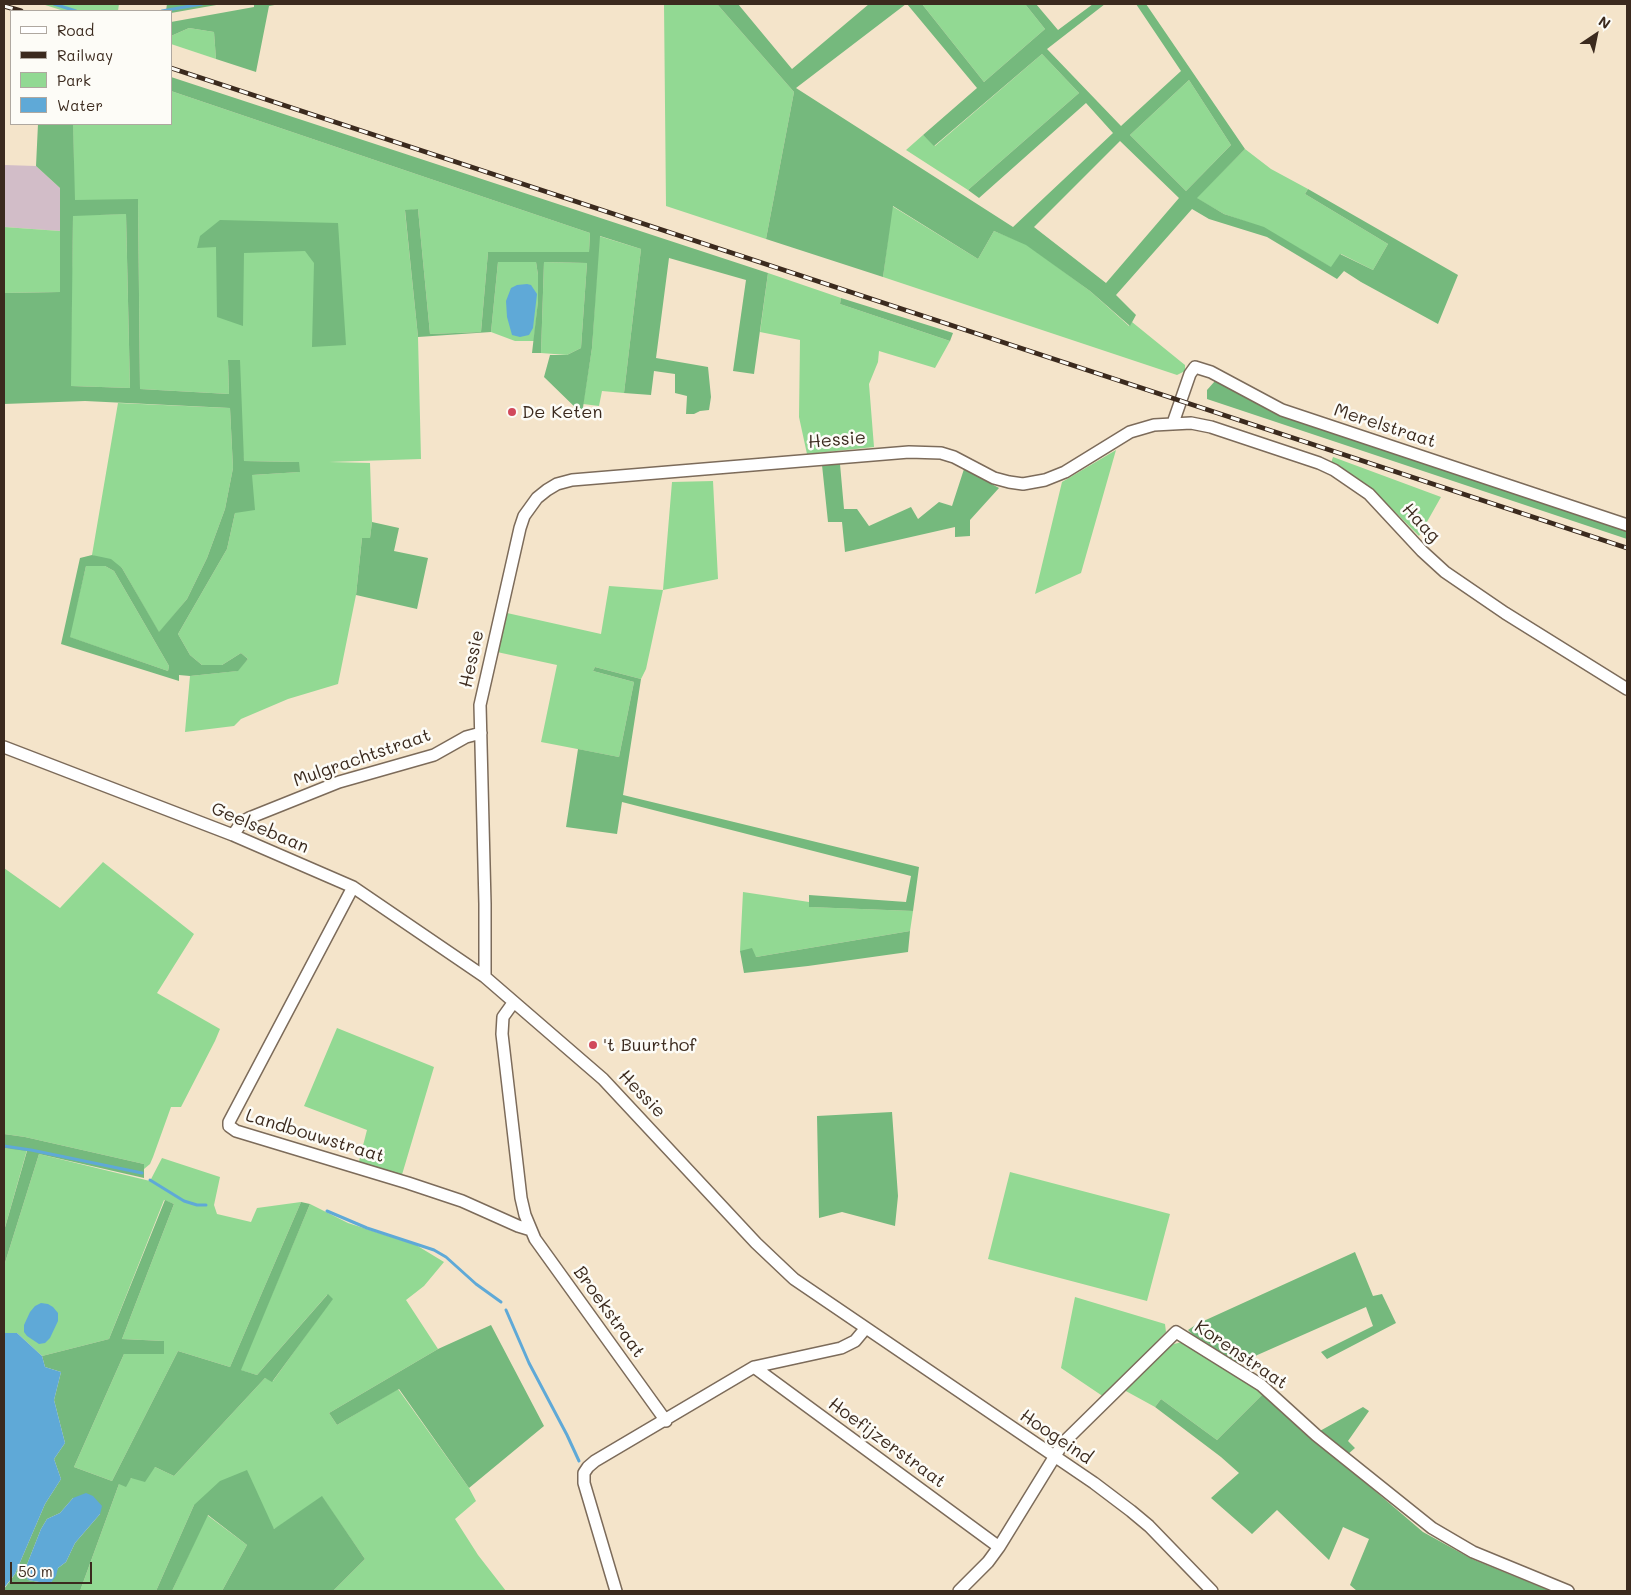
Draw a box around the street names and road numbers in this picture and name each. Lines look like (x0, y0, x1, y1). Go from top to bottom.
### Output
street label: Merelstraat (1331, 399, 1439, 453)
street label: Hessie (807, 427, 867, 453)
street label: Haag (1398, 499, 1444, 547)
street label: Hessie (455, 628, 489, 690)
street label: Mulgrachtstraat (290, 724, 434, 792)
street label: Geelsebaan (208, 798, 312, 858)
street label: Hessie (614, 1066, 670, 1122)
street label: Landbouwstraat (243, 1105, 387, 1167)
street label: Broekstraat (569, 1262, 649, 1362)
street label: Korenstraat (1190, 1316, 1292, 1394)
street label: Hoefijzerstraat (824, 1393, 950, 1493)
street label: Hoogeind (1016, 1405, 1096, 1469)

